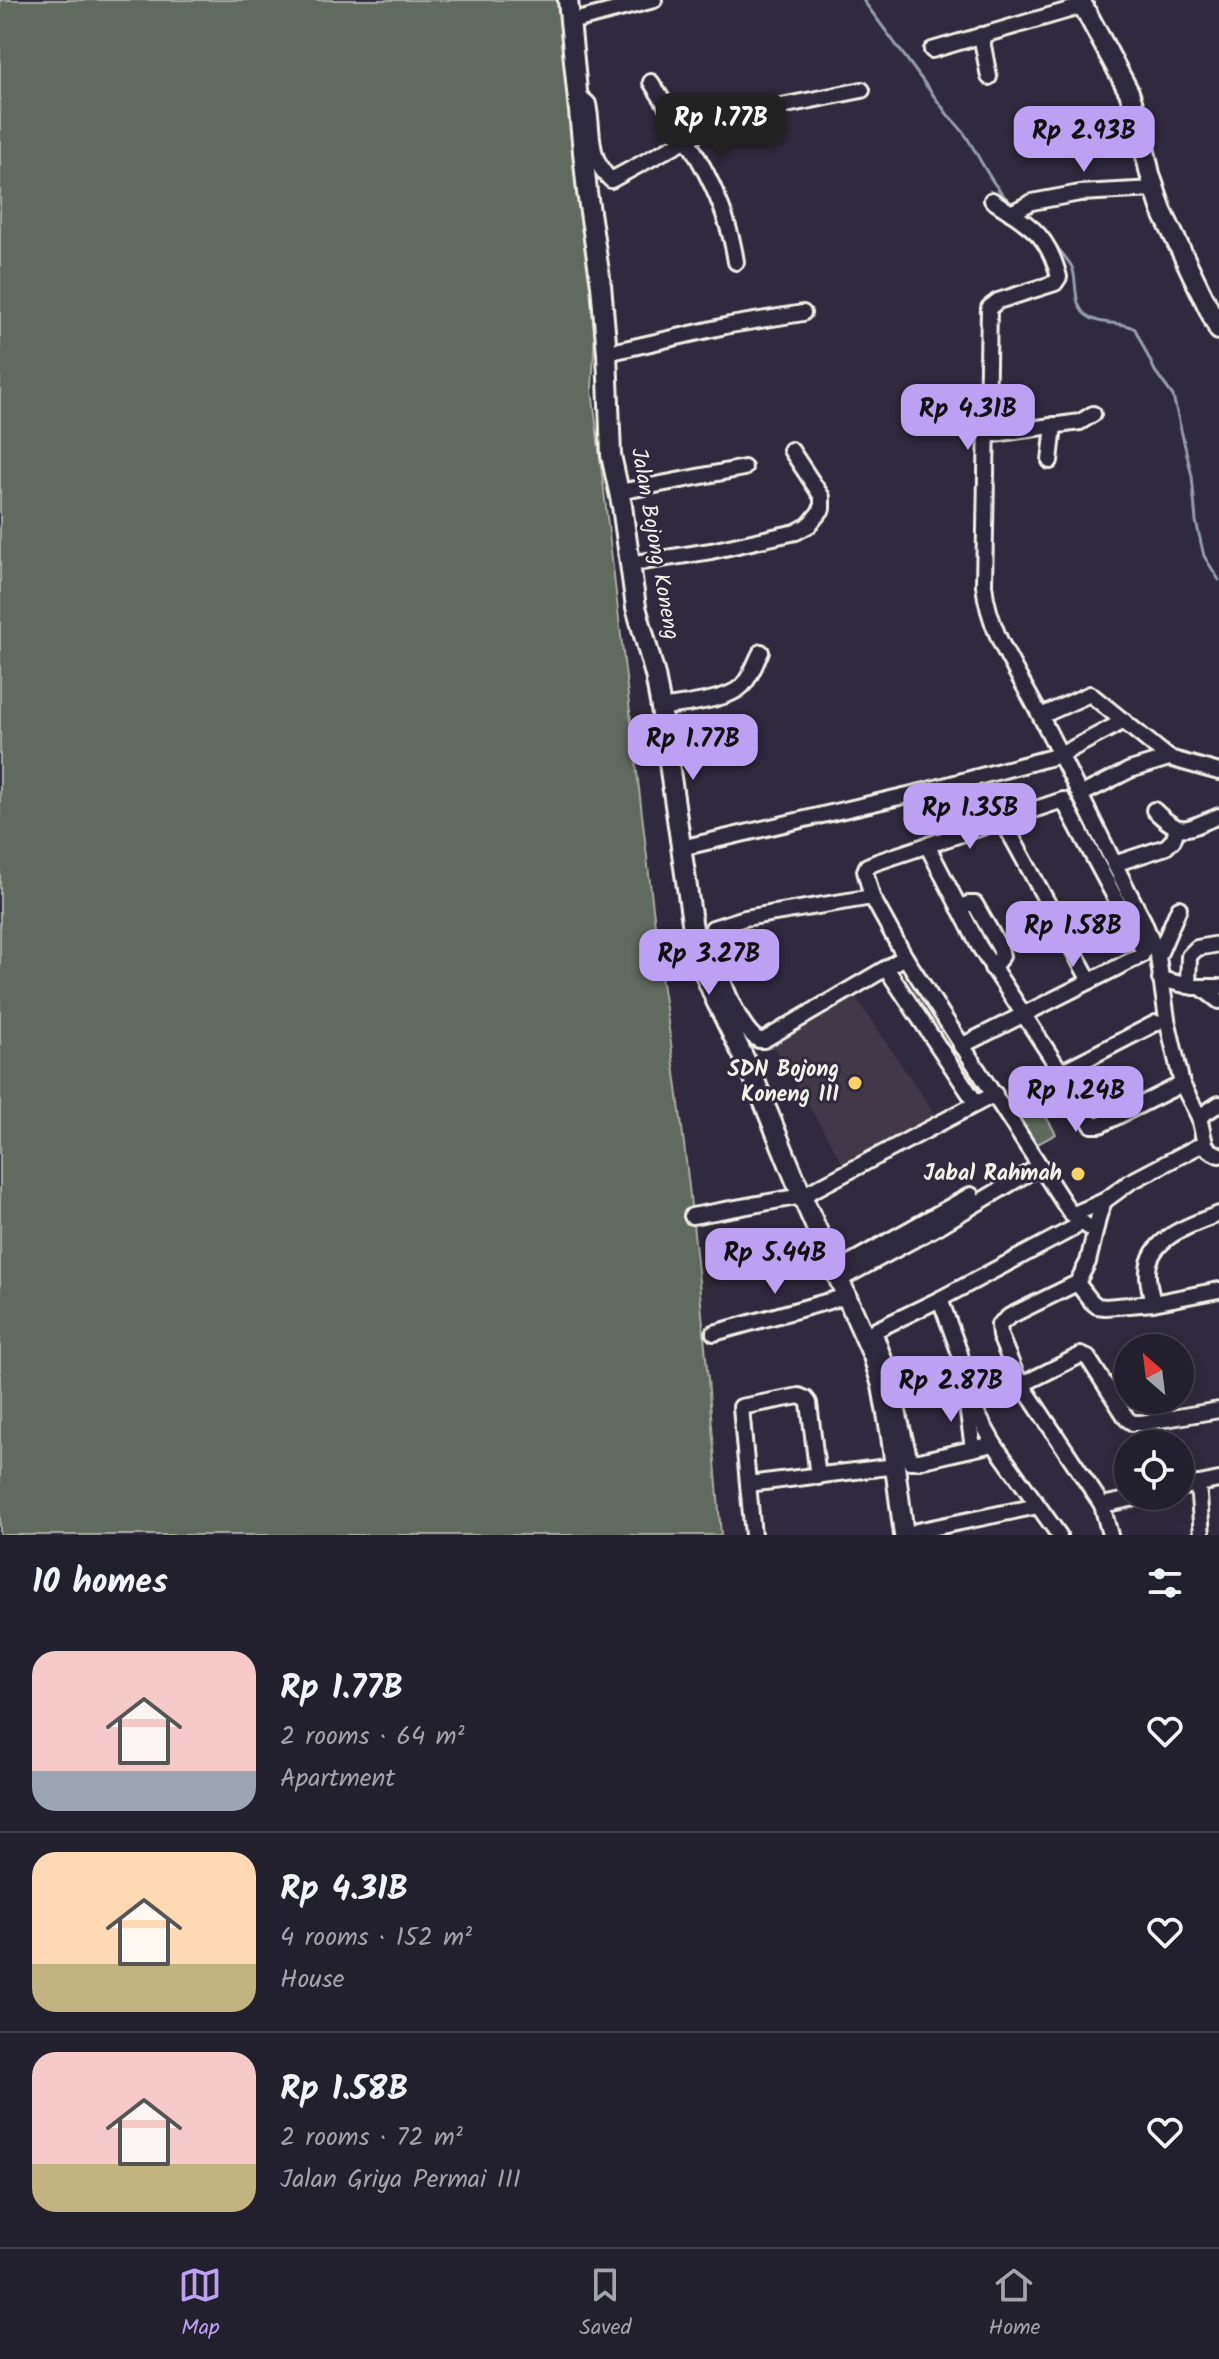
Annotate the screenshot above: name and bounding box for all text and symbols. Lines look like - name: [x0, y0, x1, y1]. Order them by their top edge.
- pin: Rp 1.77B: [638, 93, 804, 161]
- text: Rp 1.77B: [674, 98, 768, 140]
- pin: Rp 2.93B: [1001, 106, 1167, 174]
- text: Rp 2.93B: [1032, 111, 1136, 153]
- pin: Rp 4.31B: [885, 384, 1051, 452]
- text: Rp 4.31B: [919, 389, 1017, 431]
- street label: Jalan Bojong Koneng: [620, 445, 688, 643]
- pin: Rp 1.77B: [610, 714, 776, 782]
- text: Rp 1.77B: [646, 719, 740, 761]
- pin: Rp 1.35B: [887, 783, 1053, 851]
- text: Rp 1.35B: [921, 788, 1019, 830]
- pin: Rp 1.58B: [990, 901, 1156, 969]
- text: Rp 1.58B: [1024, 906, 1122, 948]
- pin: Rp 3.27B: [626, 929, 792, 997]
- text: Rp 3.27B: [657, 934, 761, 976]
- place label: SDN Bojong Koneng III: [728, 1053, 839, 1113]
- pin: Rp 1.24B: [993, 1066, 1159, 1134]
- text: Rp 1.24B: [1026, 1071, 1126, 1113]
- marker: SDN Bojong Koneng III: [846, 1074, 864, 1092]
- place label: Jabal Rahmah: [924, 1157, 1062, 1192]
- marker: Jabal Rahmah: [1069, 1165, 1087, 1183]
- pin: Rp 5.44B: [692, 1228, 858, 1296]
- text: Rp 5.44B: [723, 1233, 827, 1275]
- north arrow: [1114, 1334, 1194, 1414]
- map controls: [1114, 1334, 1194, 1510]
- pin: Rp 2.87B: [868, 1356, 1034, 1424]
- text: Rp 2.87B: [899, 1361, 1003, 1403]
- button: locate: [1114, 1430, 1194, 1510]
- text: 10 homes: [32, 1556, 168, 1610]
- icon: filters: [1143, 1561, 1187, 1605]
- text: Rp 1.77B: [280, 1662, 403, 1716]
- icon: home: [96, 1683, 192, 1779]
- icon: heart: [1143, 1709, 1187, 1753]
- text: 2 rooms · 64 m²: [280, 1716, 464, 1758]
- text: Apartment: [280, 1758, 395, 1800]
- text: Rp 4.31B: [280, 1863, 409, 1917]
- icon: home: [96, 1884, 192, 1980]
- icon: heart: [1143, 1910, 1187, 1954]
- text: 4 rooms · 152 m²: [280, 1917, 472, 1959]
- text: House: [280, 1959, 344, 2001]
- text: Rp 1.58B: [280, 2063, 409, 2117]
- icon: home: [96, 2084, 192, 2180]
- icon: heart: [1143, 2110, 1187, 2154]
- text: 2 rooms · 72 m²: [280, 2117, 463, 2159]
- text: Jalan Griya Permai III: [280, 2159, 521, 2201]
- tab: Map: [178, 2263, 222, 2346]
- tab: Saved: [579, 2263, 632, 2346]
- tab: Home: [988, 2263, 1041, 2346]

